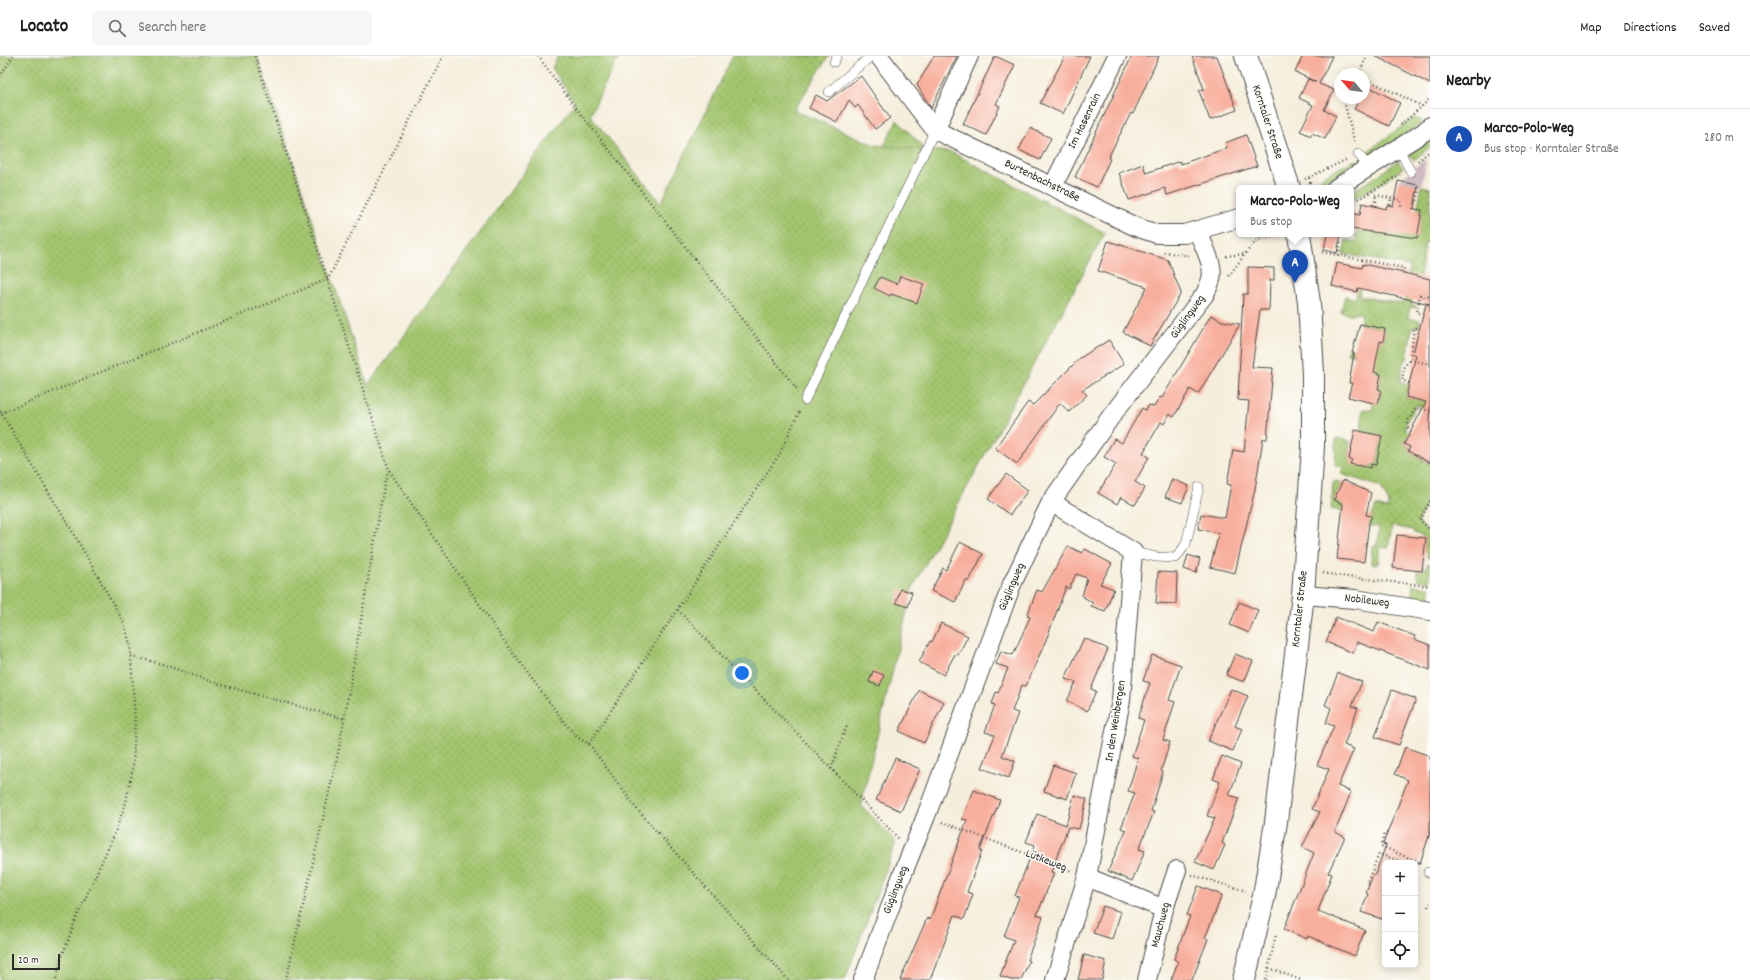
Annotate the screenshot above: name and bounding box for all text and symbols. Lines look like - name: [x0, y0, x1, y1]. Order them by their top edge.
- search box: [92, 10, 372, 46]
- text: Locato: [20, 14, 68, 41]
- icon: search: [106, 17, 128, 39]
- text: Search here: [138, 17, 206, 39]
- text: Map: [1580, 18, 1602, 38]
- text: Directions: [1624, 18, 1677, 38]
- text: Saved: [1699, 18, 1730, 38]
- north arrow: [1334, 68, 1370, 104]
- text: Nearby: [1446, 70, 1490, 94]
- street label: Korntaler Straße: [1247, 83, 1287, 161]
- street label: Im Hasenrain: [1064, 90, 1106, 152]
- text: Marco-Polo-Weg: [1484, 118, 1574, 140]
- text: A: [1455, 129, 1463, 148]
- text: 280 m: [1704, 129, 1734, 148]
- text: Bus stop · Korntaler Straße: [1484, 140, 1619, 159]
- street label: Burtenbachstraße: [1001, 155, 1083, 207]
- popup: [1236, 185, 1354, 237]
- text: Marco-Polo-Weg: [1250, 191, 1340, 213]
- text: Bus stop: [1250, 213, 1292, 232]
- pin: A: [1282, 250, 1308, 283]
- street label: Güglingweg: [1166, 292, 1210, 342]
- street label: Güglingweg: [994, 560, 1030, 614]
- street label: Korntaler Straße: [1288, 570, 1312, 648]
- street label: Nobileweg: [1344, 590, 1390, 612]
- your location: [732, 663, 752, 683]
- street label: In den Weinbergen: [1101, 679, 1131, 763]
- street label: Lütkeweg: [1023, 845, 1069, 877]
- map controls: [1382, 860, 1418, 968]
- button: +: [1382, 860, 1418, 896]
- street label: Güglingweg: [879, 863, 913, 917]
- button: −: [1382, 896, 1418, 932]
- street label: Mauchweg: [1147, 900, 1175, 950]
- button: locate: [1382, 932, 1418, 968]
- scale bar: [12, 952, 60, 971]
- text: 20 m: [18, 953, 39, 969]

